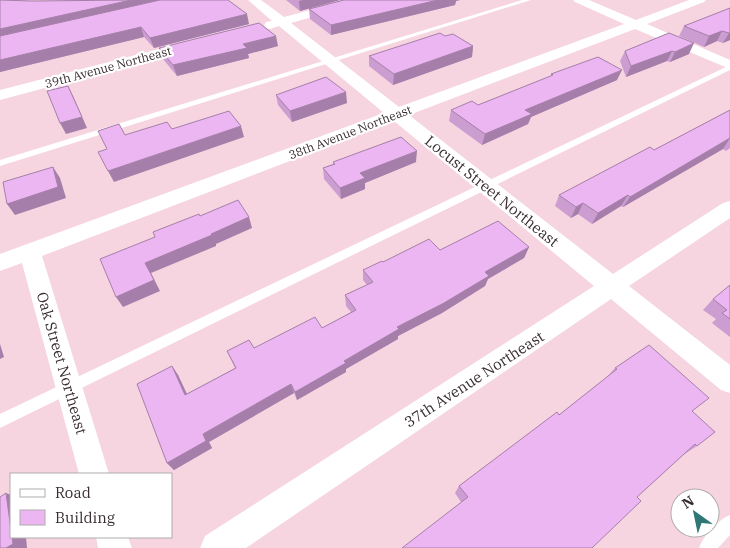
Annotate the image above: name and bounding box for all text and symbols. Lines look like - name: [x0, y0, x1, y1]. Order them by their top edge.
- street label: 39th Avenue Northeast: [43, 43, 173, 91]
- street label: 38th Avenue Northeast: [287, 102, 413, 162]
- street label: Locust Street Northeast: [421, 131, 563, 251]
- street label: Oak Street Northeast: [33, 290, 91, 436]
- street label: 37th Avenue Northeast: [401, 327, 547, 431]
- legend: [10, 473, 172, 538]
- text: Road: [55, 483, 91, 502]
- north arrow: [670, 488, 720, 538]
- text: N: [678, 492, 697, 513]
- text: Building: [55, 508, 115, 527]

